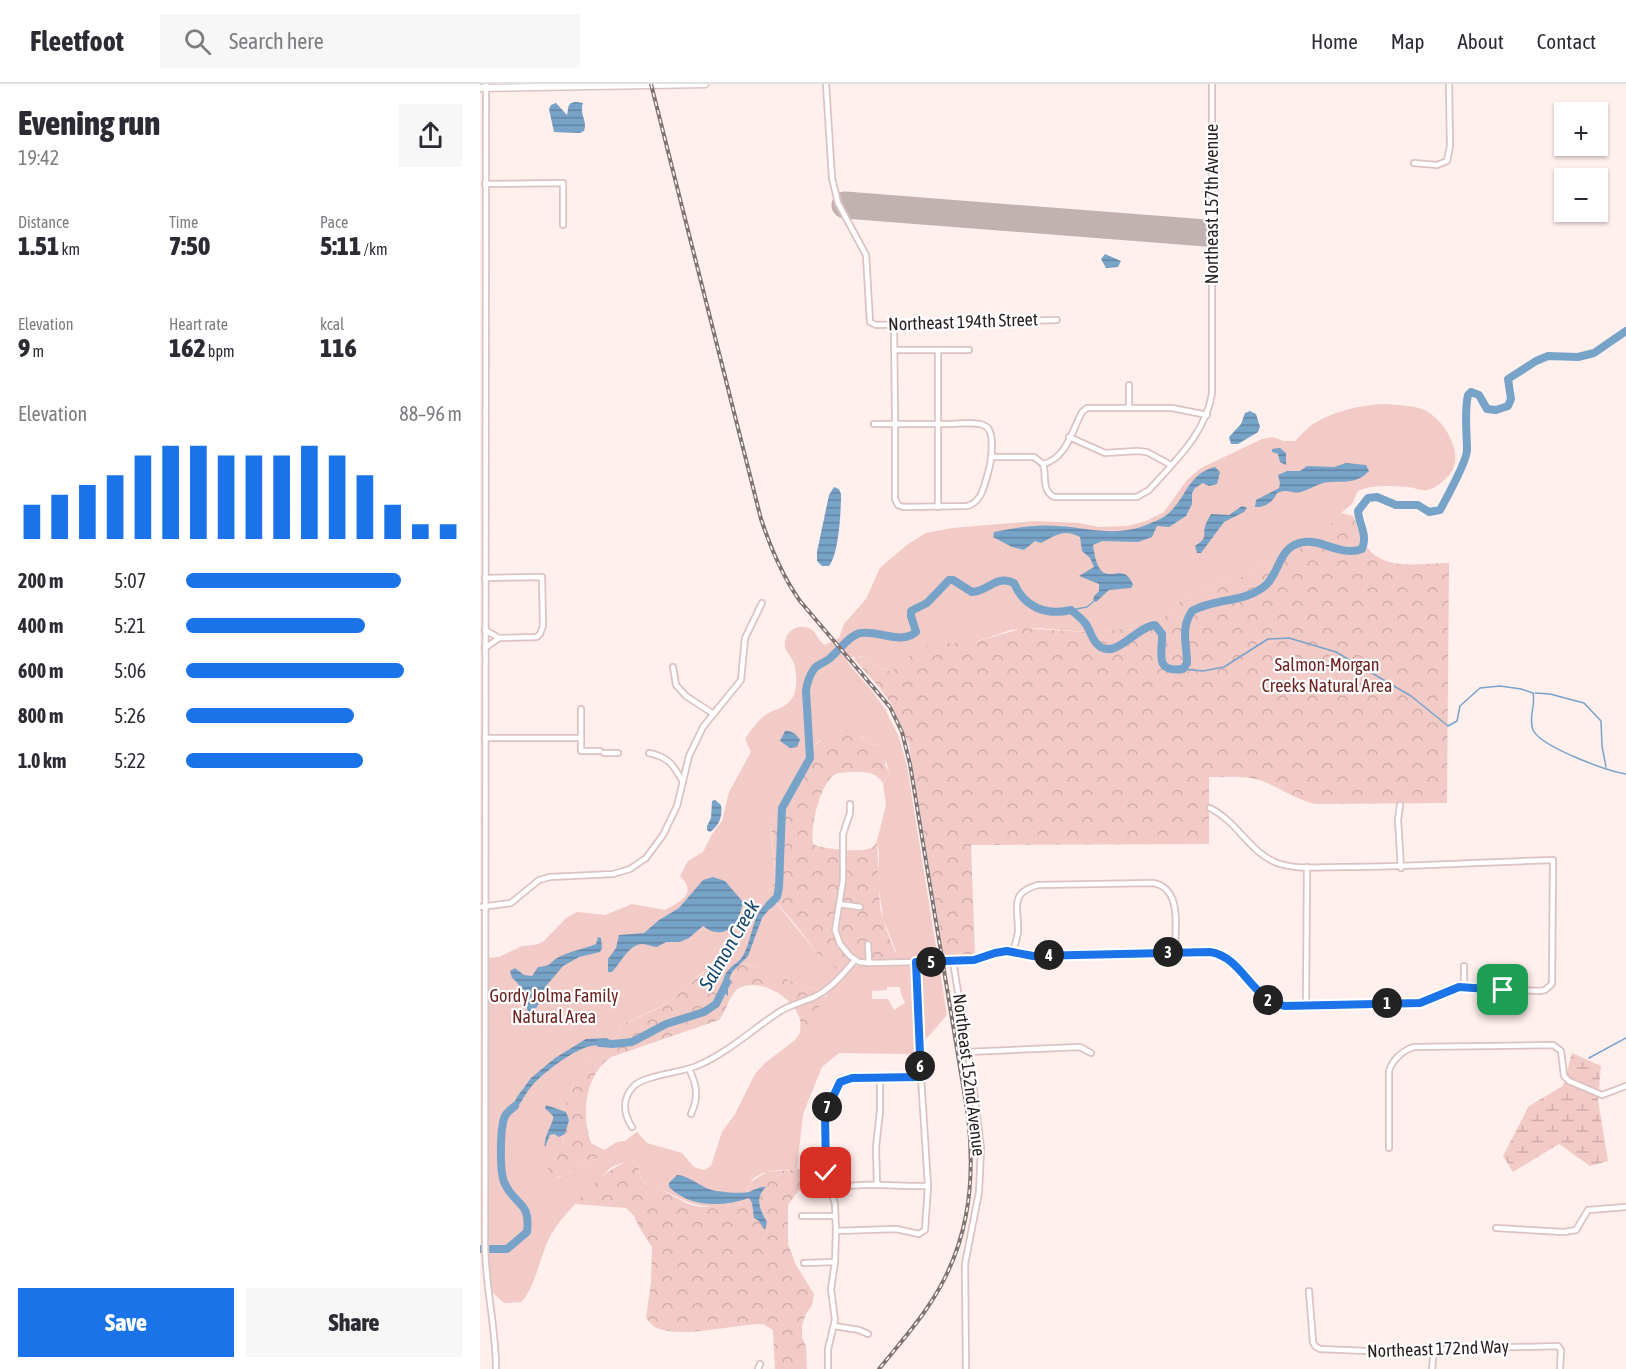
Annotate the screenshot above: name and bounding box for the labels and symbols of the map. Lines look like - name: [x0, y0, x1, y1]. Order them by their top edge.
- street label: Northeast 157th Avenue: [1201, 124, 1222, 284]
- street label: Northeast 194th Street: [888, 308, 1038, 335]
- park label: Salmon-Morgan Creeks Natural Area: [1262, 654, 1392, 696]
- water label: Salmon Creek: [693, 895, 764, 995]
- pin: 3: [1153, 937, 1183, 967]
- pin: 4: [1034, 940, 1064, 970]
- pin: 5: [916, 947, 946, 977]
- pin: [1477, 964, 1528, 1015]
- park label: Gordy Jolma Family Natural Area: [490, 985, 618, 1027]
- pin: 2: [1253, 985, 1283, 1015]
- pin: 1: [1372, 988, 1402, 1018]
- street label: Northeast 152nd Avenue: [949, 992, 990, 1157]
- pin: 6: [905, 1051, 935, 1081]
- pin: 7: [812, 1092, 842, 1122]
- pin: [800, 1147, 851, 1198]
- street label: Northeast 172nd Way: [1367, 1336, 1509, 1361]

